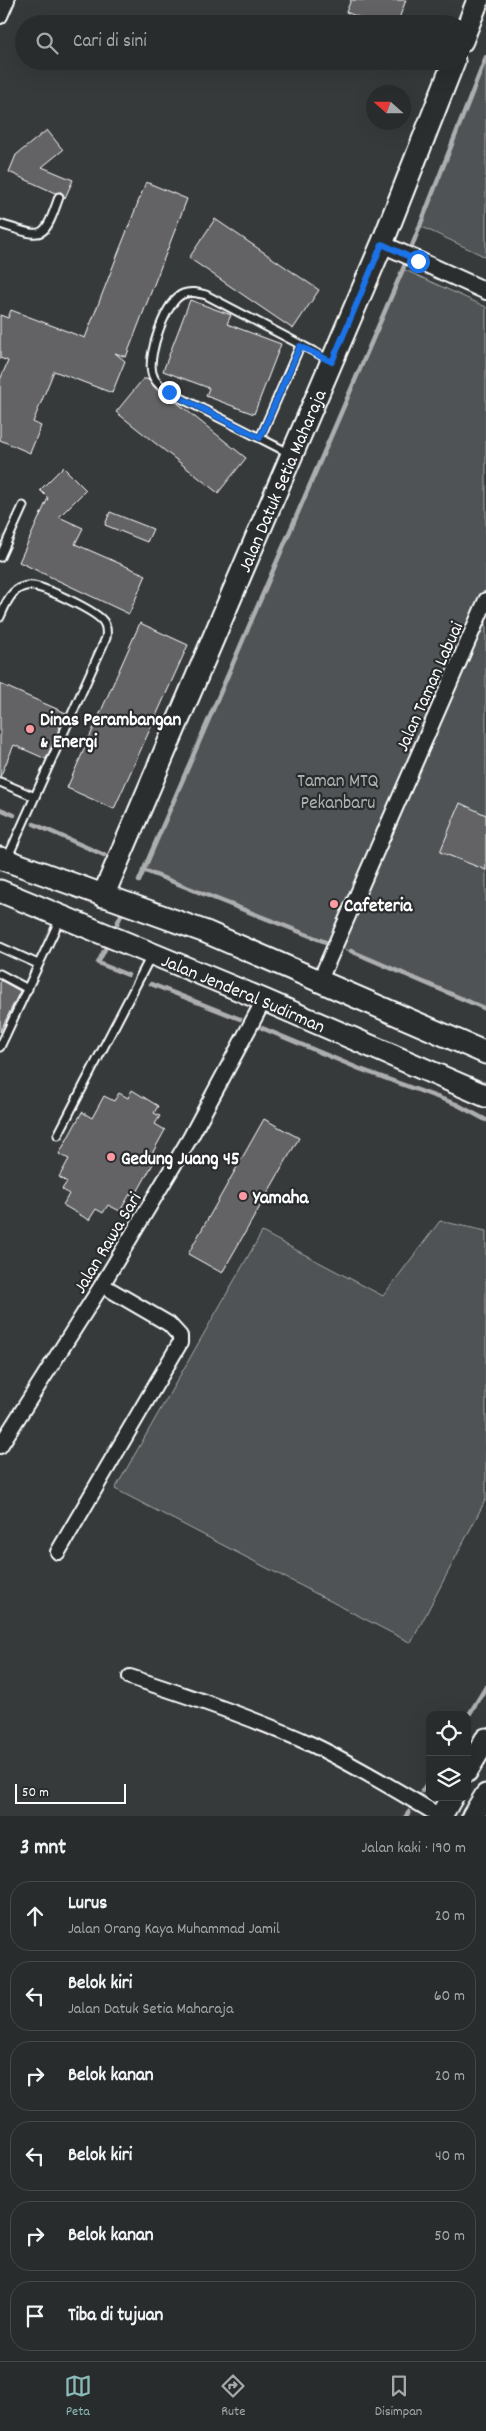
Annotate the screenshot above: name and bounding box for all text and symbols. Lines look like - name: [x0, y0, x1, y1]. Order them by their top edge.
- search box: [15, 15, 471, 70]
- icon: search: [33, 29, 61, 57]
- text: Cari di sini: [73, 29, 147, 56]
- north arrow: [366, 85, 411, 130]
- route start: [407, 250, 430, 273]
- route end: [158, 381, 181, 404]
- street label: Jalan Datuk Setia Maharaja: [233, 385, 336, 578]
- street label: Jalan Taman Labuai: [390, 618, 472, 757]
- place label: Dinas Perambangan & Energi: [40, 708, 181, 757]
- marker: Dinas Perambangan & Energi: [24, 723, 36, 735]
- park label: Taman MTQ Pekanbaru: [297, 769, 379, 818]
- place label: Cafeteria: [344, 894, 413, 921]
- marker: Cafeteria: [328, 898, 340, 910]
- street label: Jalan Jenderal Sudirman: [156, 949, 329, 1042]
- place label: Gedung Juang 45: [121, 1147, 240, 1174]
- marker: Gedung Juang 45: [105, 1151, 117, 1163]
- place label: Yamaha: [252, 1186, 310, 1213]
- street label: Jalan Rawa Sari: [68, 1188, 150, 1300]
- marker: Yamaha: [237, 1190, 249, 1202]
- map controls: [426, 1711, 471, 1801]
- button: locate: [426, 1711, 471, 1756]
- button: layers: [426, 1756, 471, 1801]
- scale bar: [15, 1781, 126, 1804]
- text: 50 m: [22, 1783, 49, 1803]
- text: 3 mnt: [20, 1834, 66, 1864]
- text: Jalan kaki · 190 m: [362, 1837, 466, 1860]
- text: Lurus: [68, 1891, 107, 1918]
- icon: ahead: [21, 1902, 49, 1930]
- text: 20 m: [435, 1905, 465, 1928]
- text: Jalan Orang Kaya Muhammad Jamil: [68, 1918, 280, 1941]
- text: Belok kiri: [68, 1971, 132, 1998]
- icon: left: [21, 1982, 49, 2010]
- text: 60 m: [434, 1985, 465, 2008]
- text: Jalan Datuk Setia Maharaja: [68, 1998, 233, 2021]
- icon: right: [21, 2062, 49, 2090]
- text: Belok kanan: [68, 2063, 154, 2090]
- text: 20 m: [435, 2065, 465, 2088]
- icon: left: [21, 2142, 49, 2170]
- text: Belok kiri: [68, 2143, 132, 2170]
- text: 40 m: [435, 2145, 465, 2168]
- icon: right: [21, 2222, 49, 2250]
- text: Belok kanan: [68, 2223, 154, 2250]
- text: 50 m: [434, 2225, 465, 2248]
- icon: arrive: [21, 2302, 49, 2330]
- text: Tiba di tujuan: [68, 2303, 163, 2330]
- tab: Peta: [64, 2372, 92, 2422]
- tab: Rute: [219, 2372, 247, 2422]
- tab: Disimpan: [375, 2372, 422, 2422]

